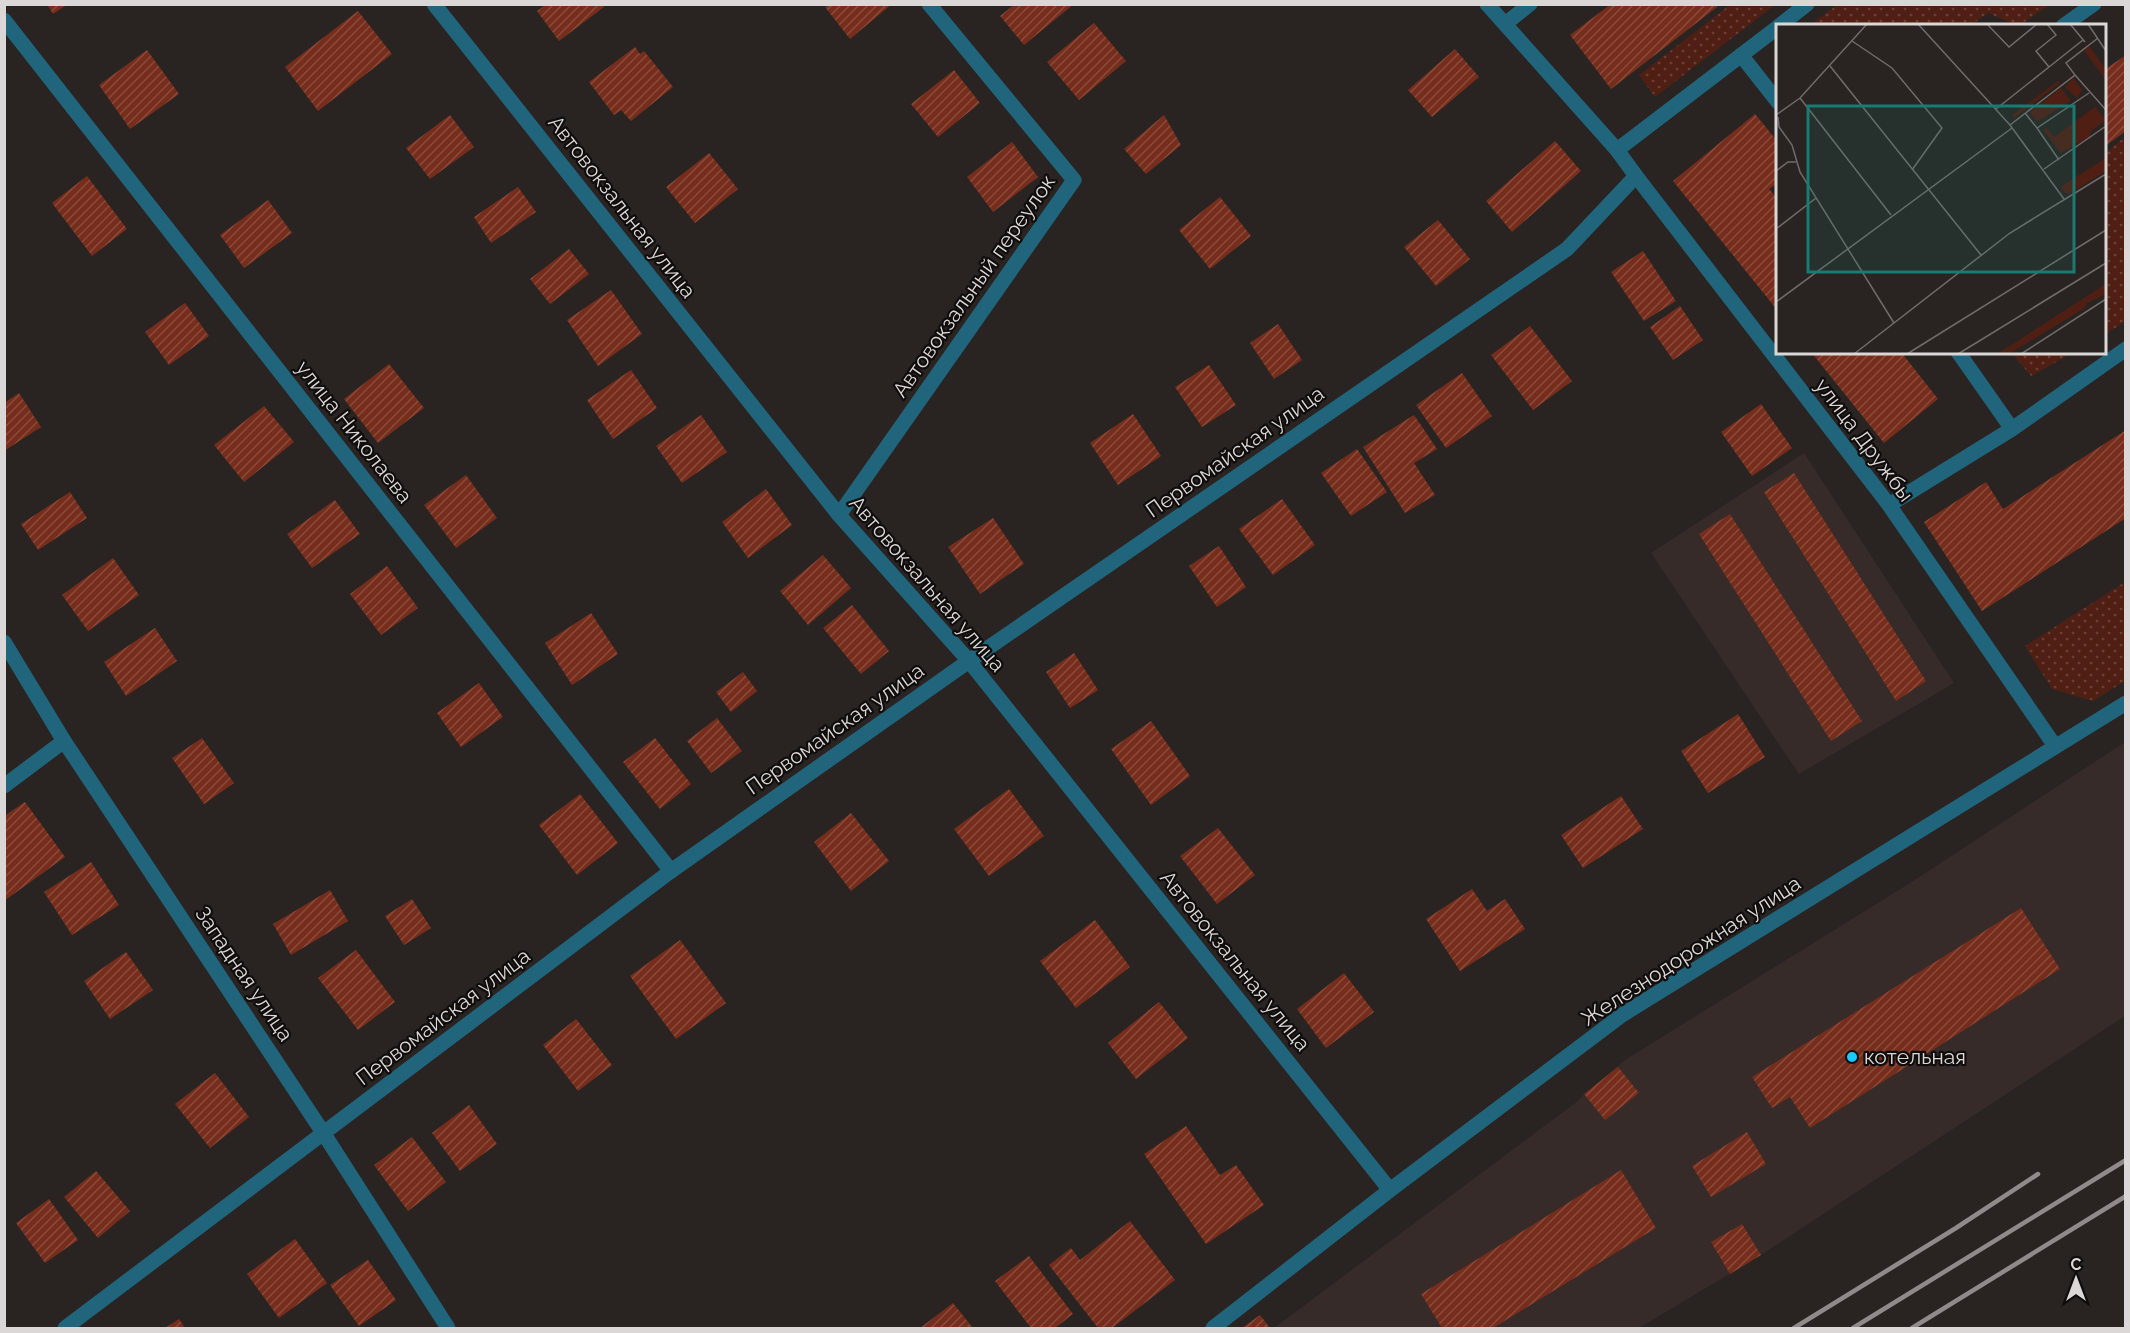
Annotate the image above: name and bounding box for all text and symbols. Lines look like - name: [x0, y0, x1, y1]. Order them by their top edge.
- inset map: [1776, 24, 2106, 354]
- street label: Автовокзальная улица: [543, 110, 701, 303]
- street label: Автовокзальный переулок: [887, 169, 1060, 402]
- street label: улица Николаева: [291, 355, 418, 508]
- street label: улица Дружбы: [1810, 373, 1919, 506]
- street label: Первомайская улица: [1141, 381, 1329, 523]
- street label: Автовокзальная улица: [844, 491, 1010, 677]
- street label: Первомайская улица: [741, 658, 929, 800]
- street label: Автовокзальная улица: [1155, 866, 1316, 1056]
- street label: Железнодорожная улица: [1576, 870, 1805, 1031]
- street label: Западная улица: [190, 902, 299, 1046]
- street label: Первомайская улица: [351, 943, 535, 1090]
- place label: котельная: [1864, 1044, 1966, 1069]
- marker: котельная: [1845, 1050, 1859, 1064]
- north arrow: [2046, 1249, 2106, 1309]
- text: С: [2071, 1255, 2082, 1274]

